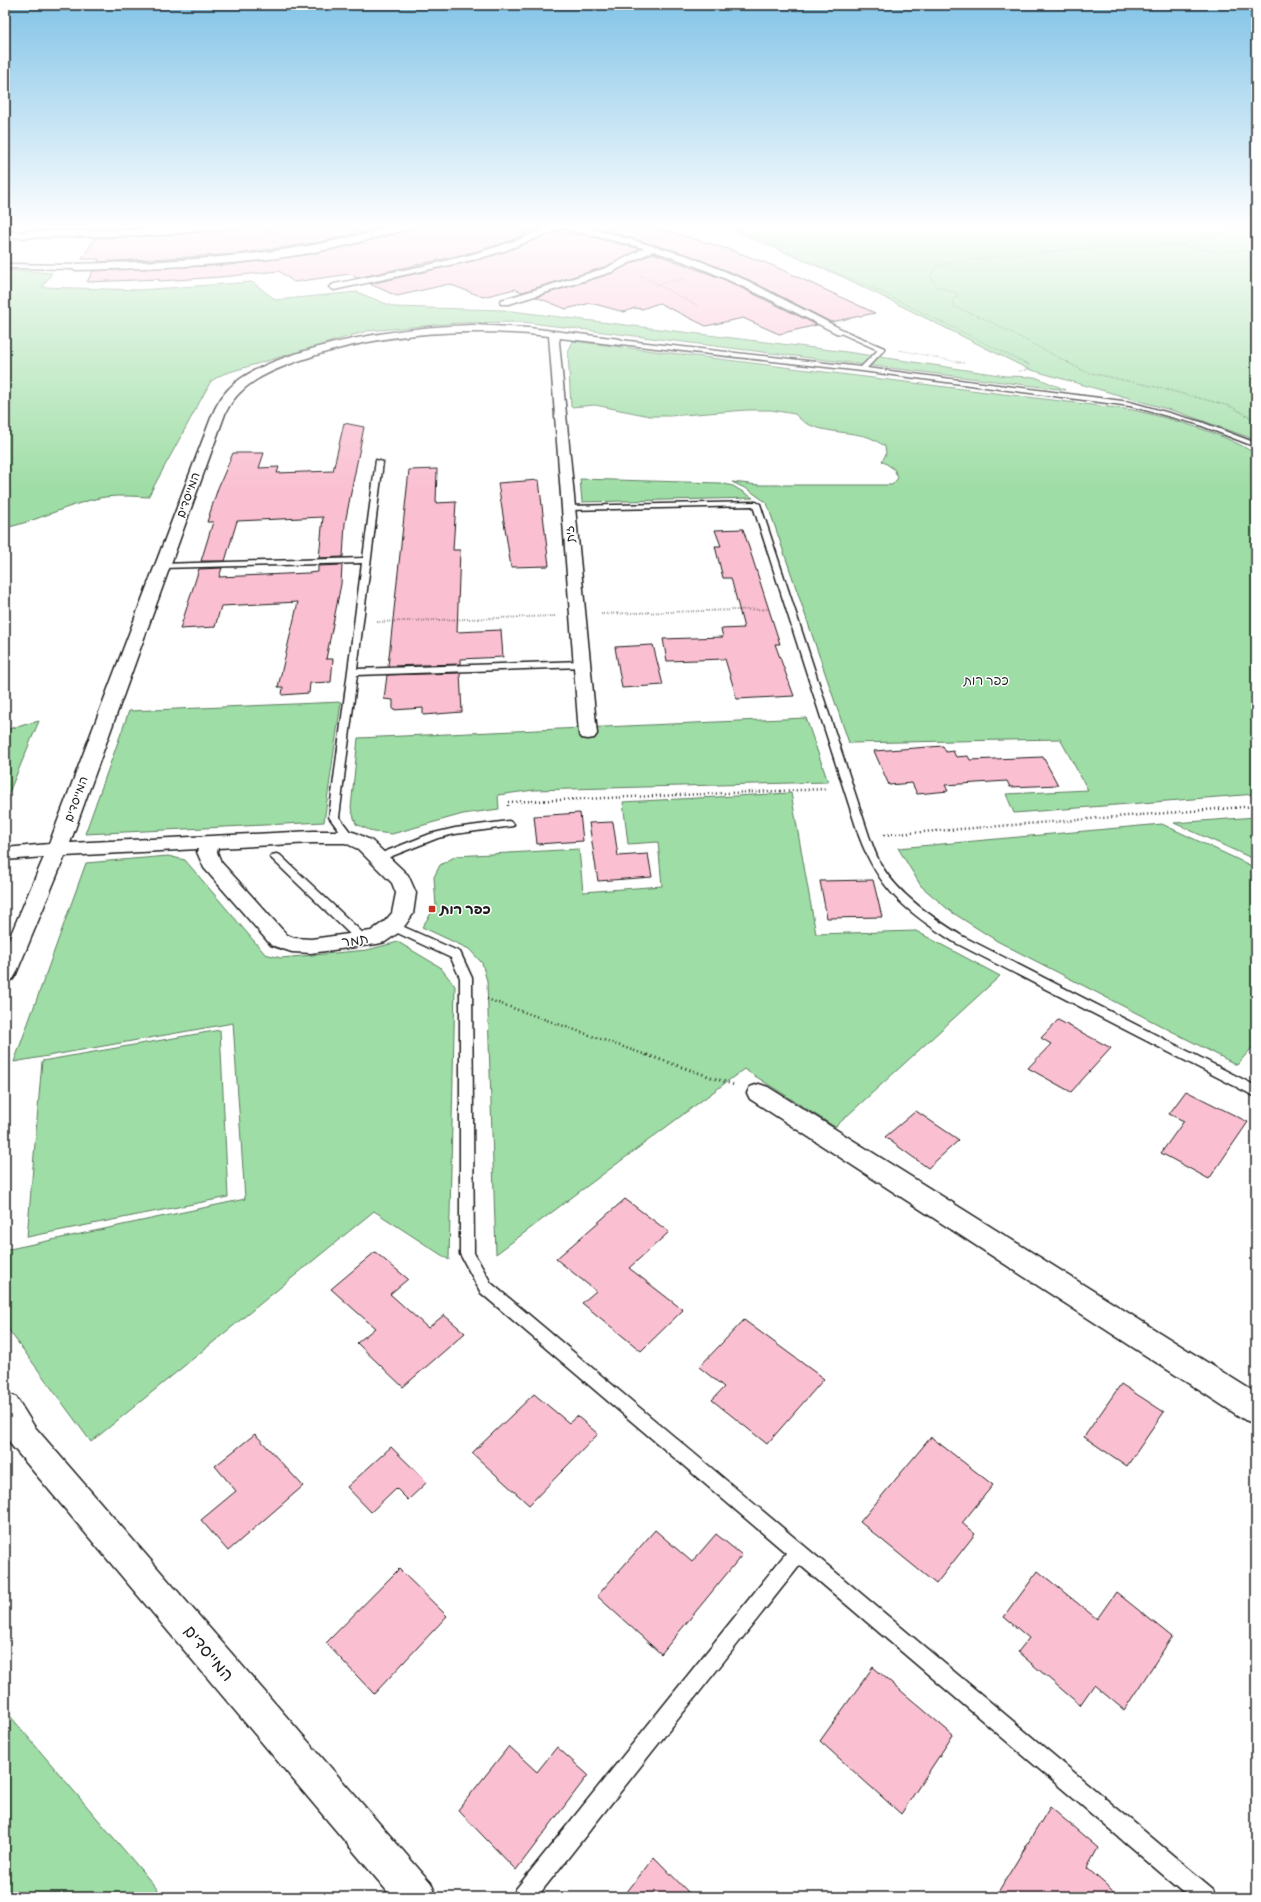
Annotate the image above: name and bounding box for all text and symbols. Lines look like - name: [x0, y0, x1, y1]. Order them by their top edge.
- street label: המייסדים: [173, 470, 204, 520]
- street label: זית: [562, 525, 579, 544]
- district label: כפר רות: [962, 673, 1009, 689]
- street label: המייסדים: [61, 774, 92, 824]
- place label: כפר רות: [438, 901, 491, 918]
- marker: כפר רות: [427, 904, 437, 914]
- street label: תמר: [340, 930, 370, 951]
- street label: המייסדים: [179, 1621, 238, 1686]

